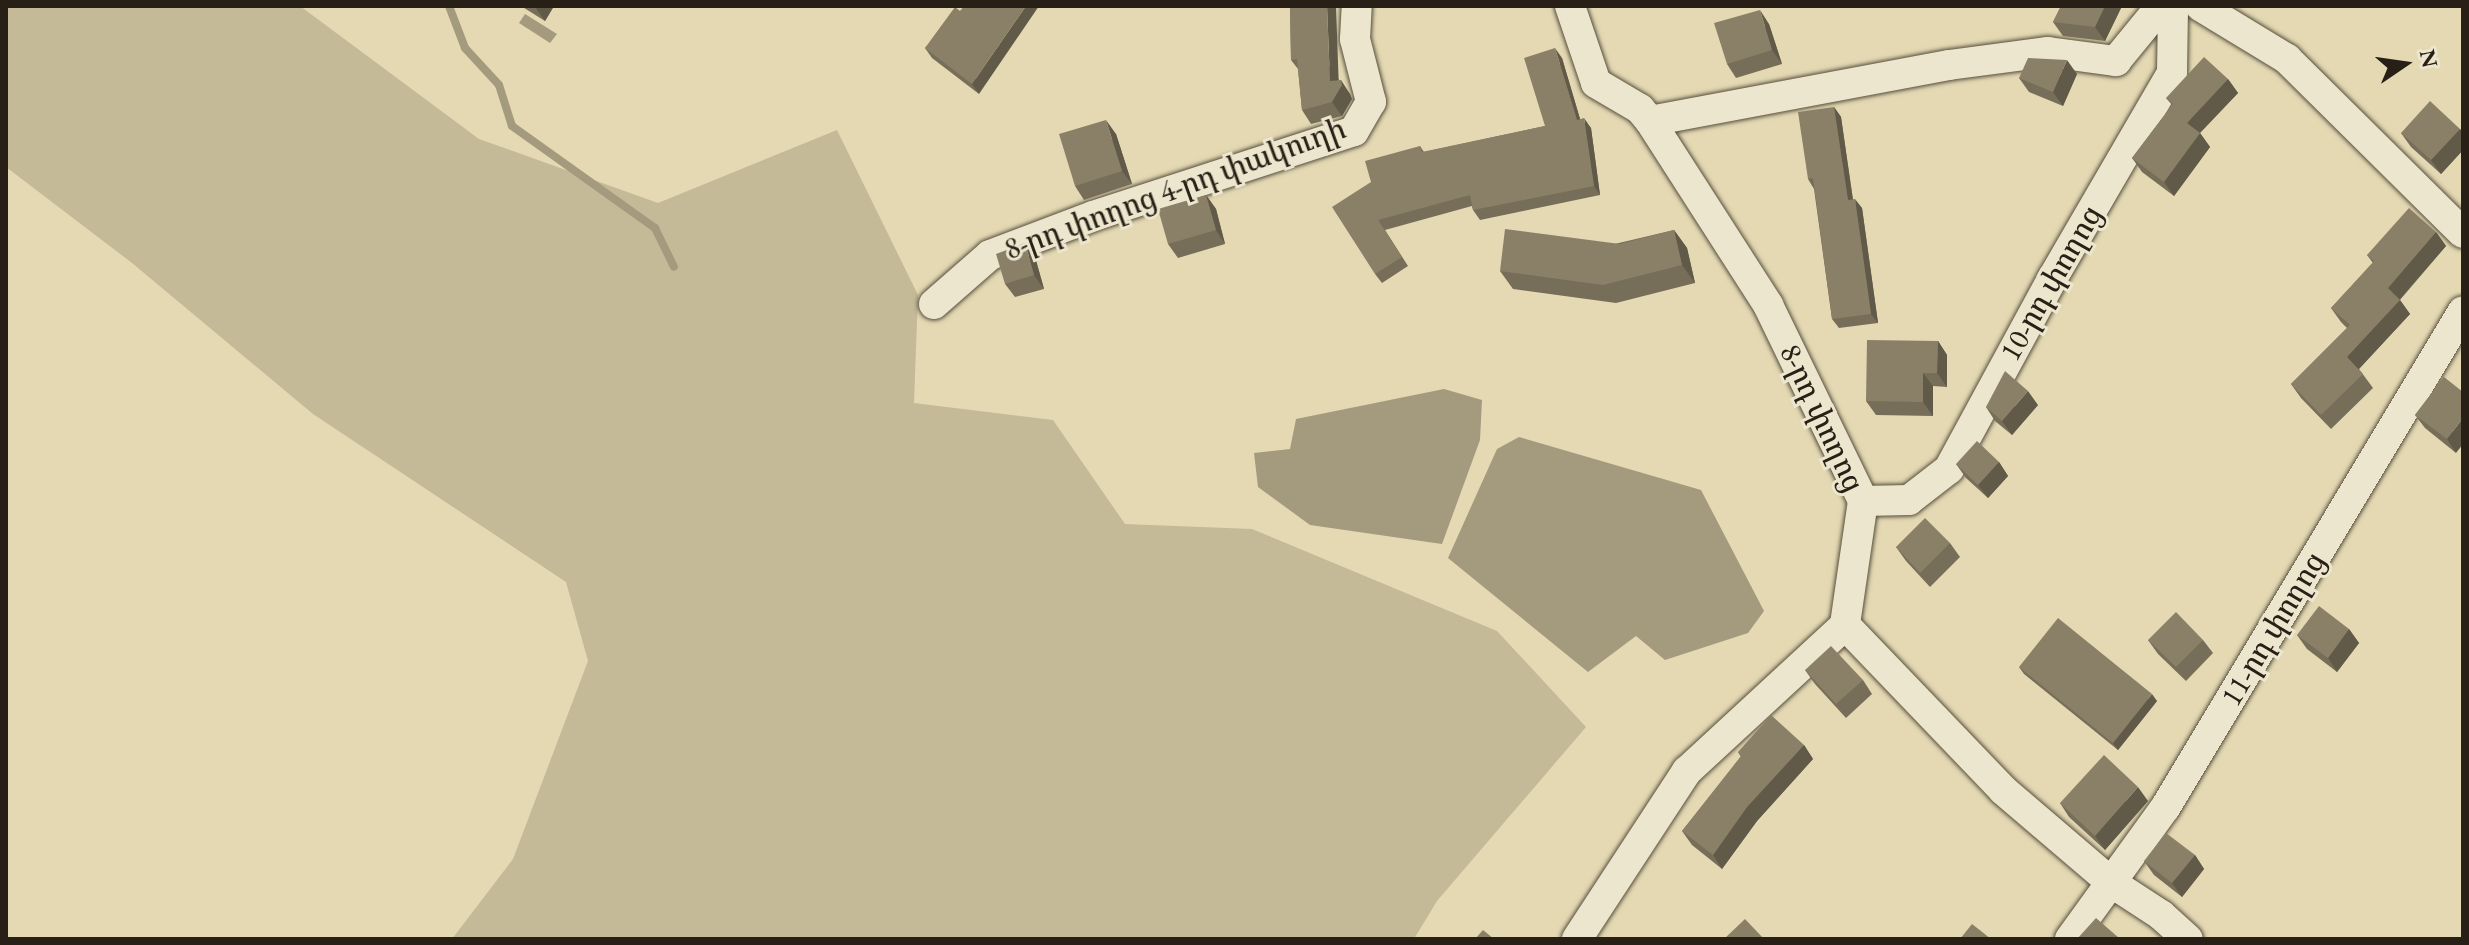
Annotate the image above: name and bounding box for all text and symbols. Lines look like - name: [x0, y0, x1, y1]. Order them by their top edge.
- north arrow: [2365, 24, 2445, 104]
- text: N: [2413, 47, 2445, 70]
- street label: 8-րդ փողոց 4-րդ փակուղի: [1000, 110, 1350, 268]
- street label: 10-րդ փողոց: [1992, 199, 2110, 367]
- street label: 8-րդ փողոց: [1772, 338, 1872, 498]
- street label: 11-րդ փողոց: [2213, 545, 2333, 713]

